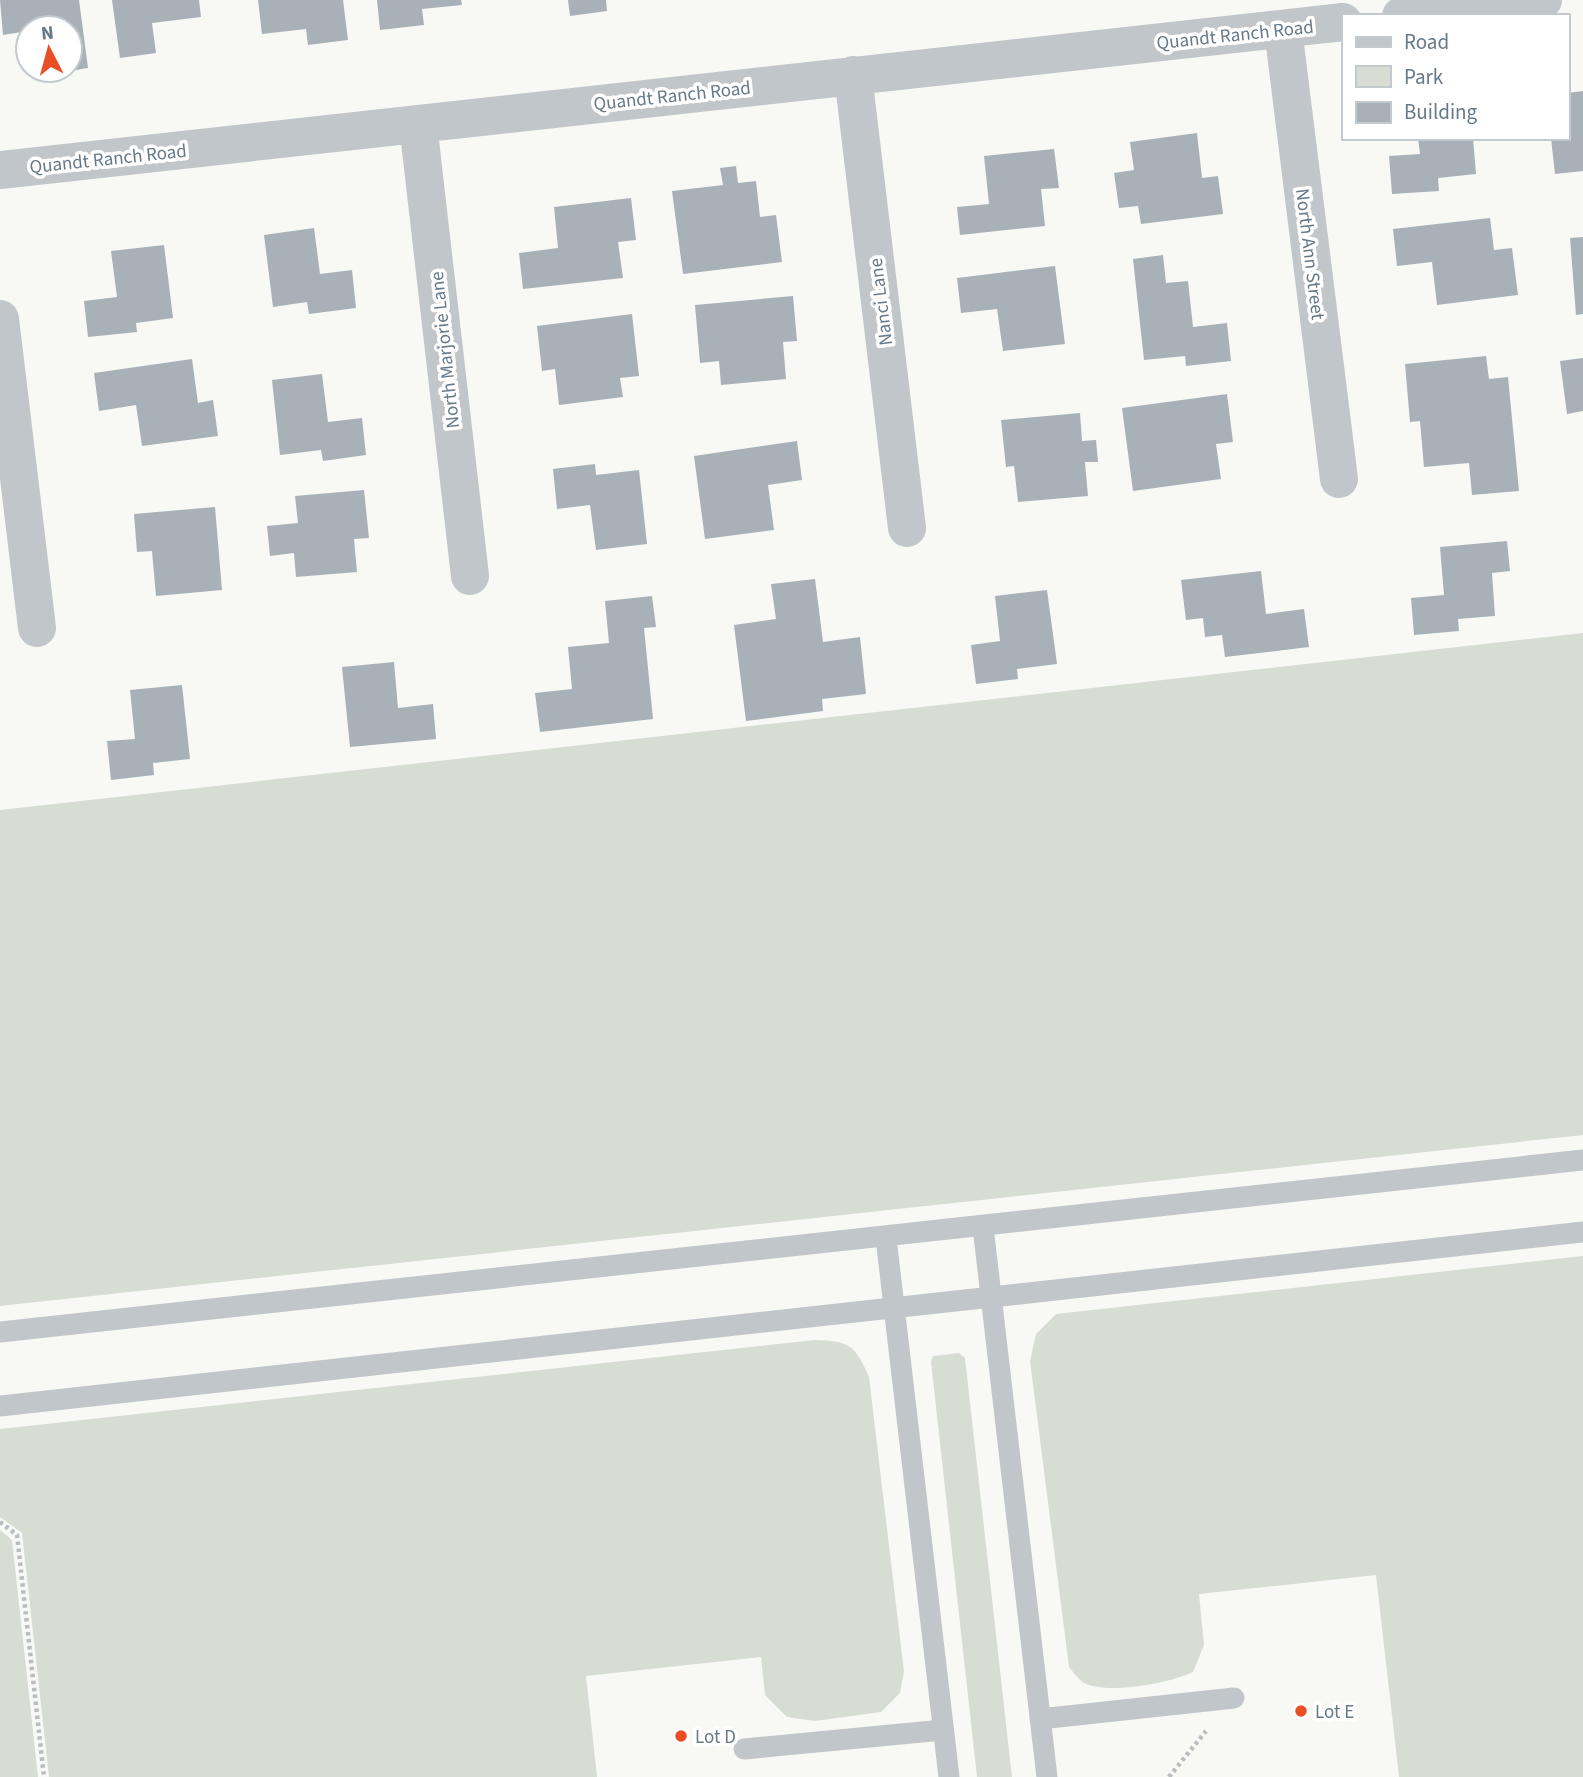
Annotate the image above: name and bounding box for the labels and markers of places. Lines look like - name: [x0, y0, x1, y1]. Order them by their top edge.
- place label: Lot E: [1315, 1699, 1354, 1726]
- marker: Lot E: [1293, 1703, 1309, 1719]
- place label: Lot D: [695, 1724, 736, 1751]
- marker: Lot D: [673, 1728, 689, 1744]

